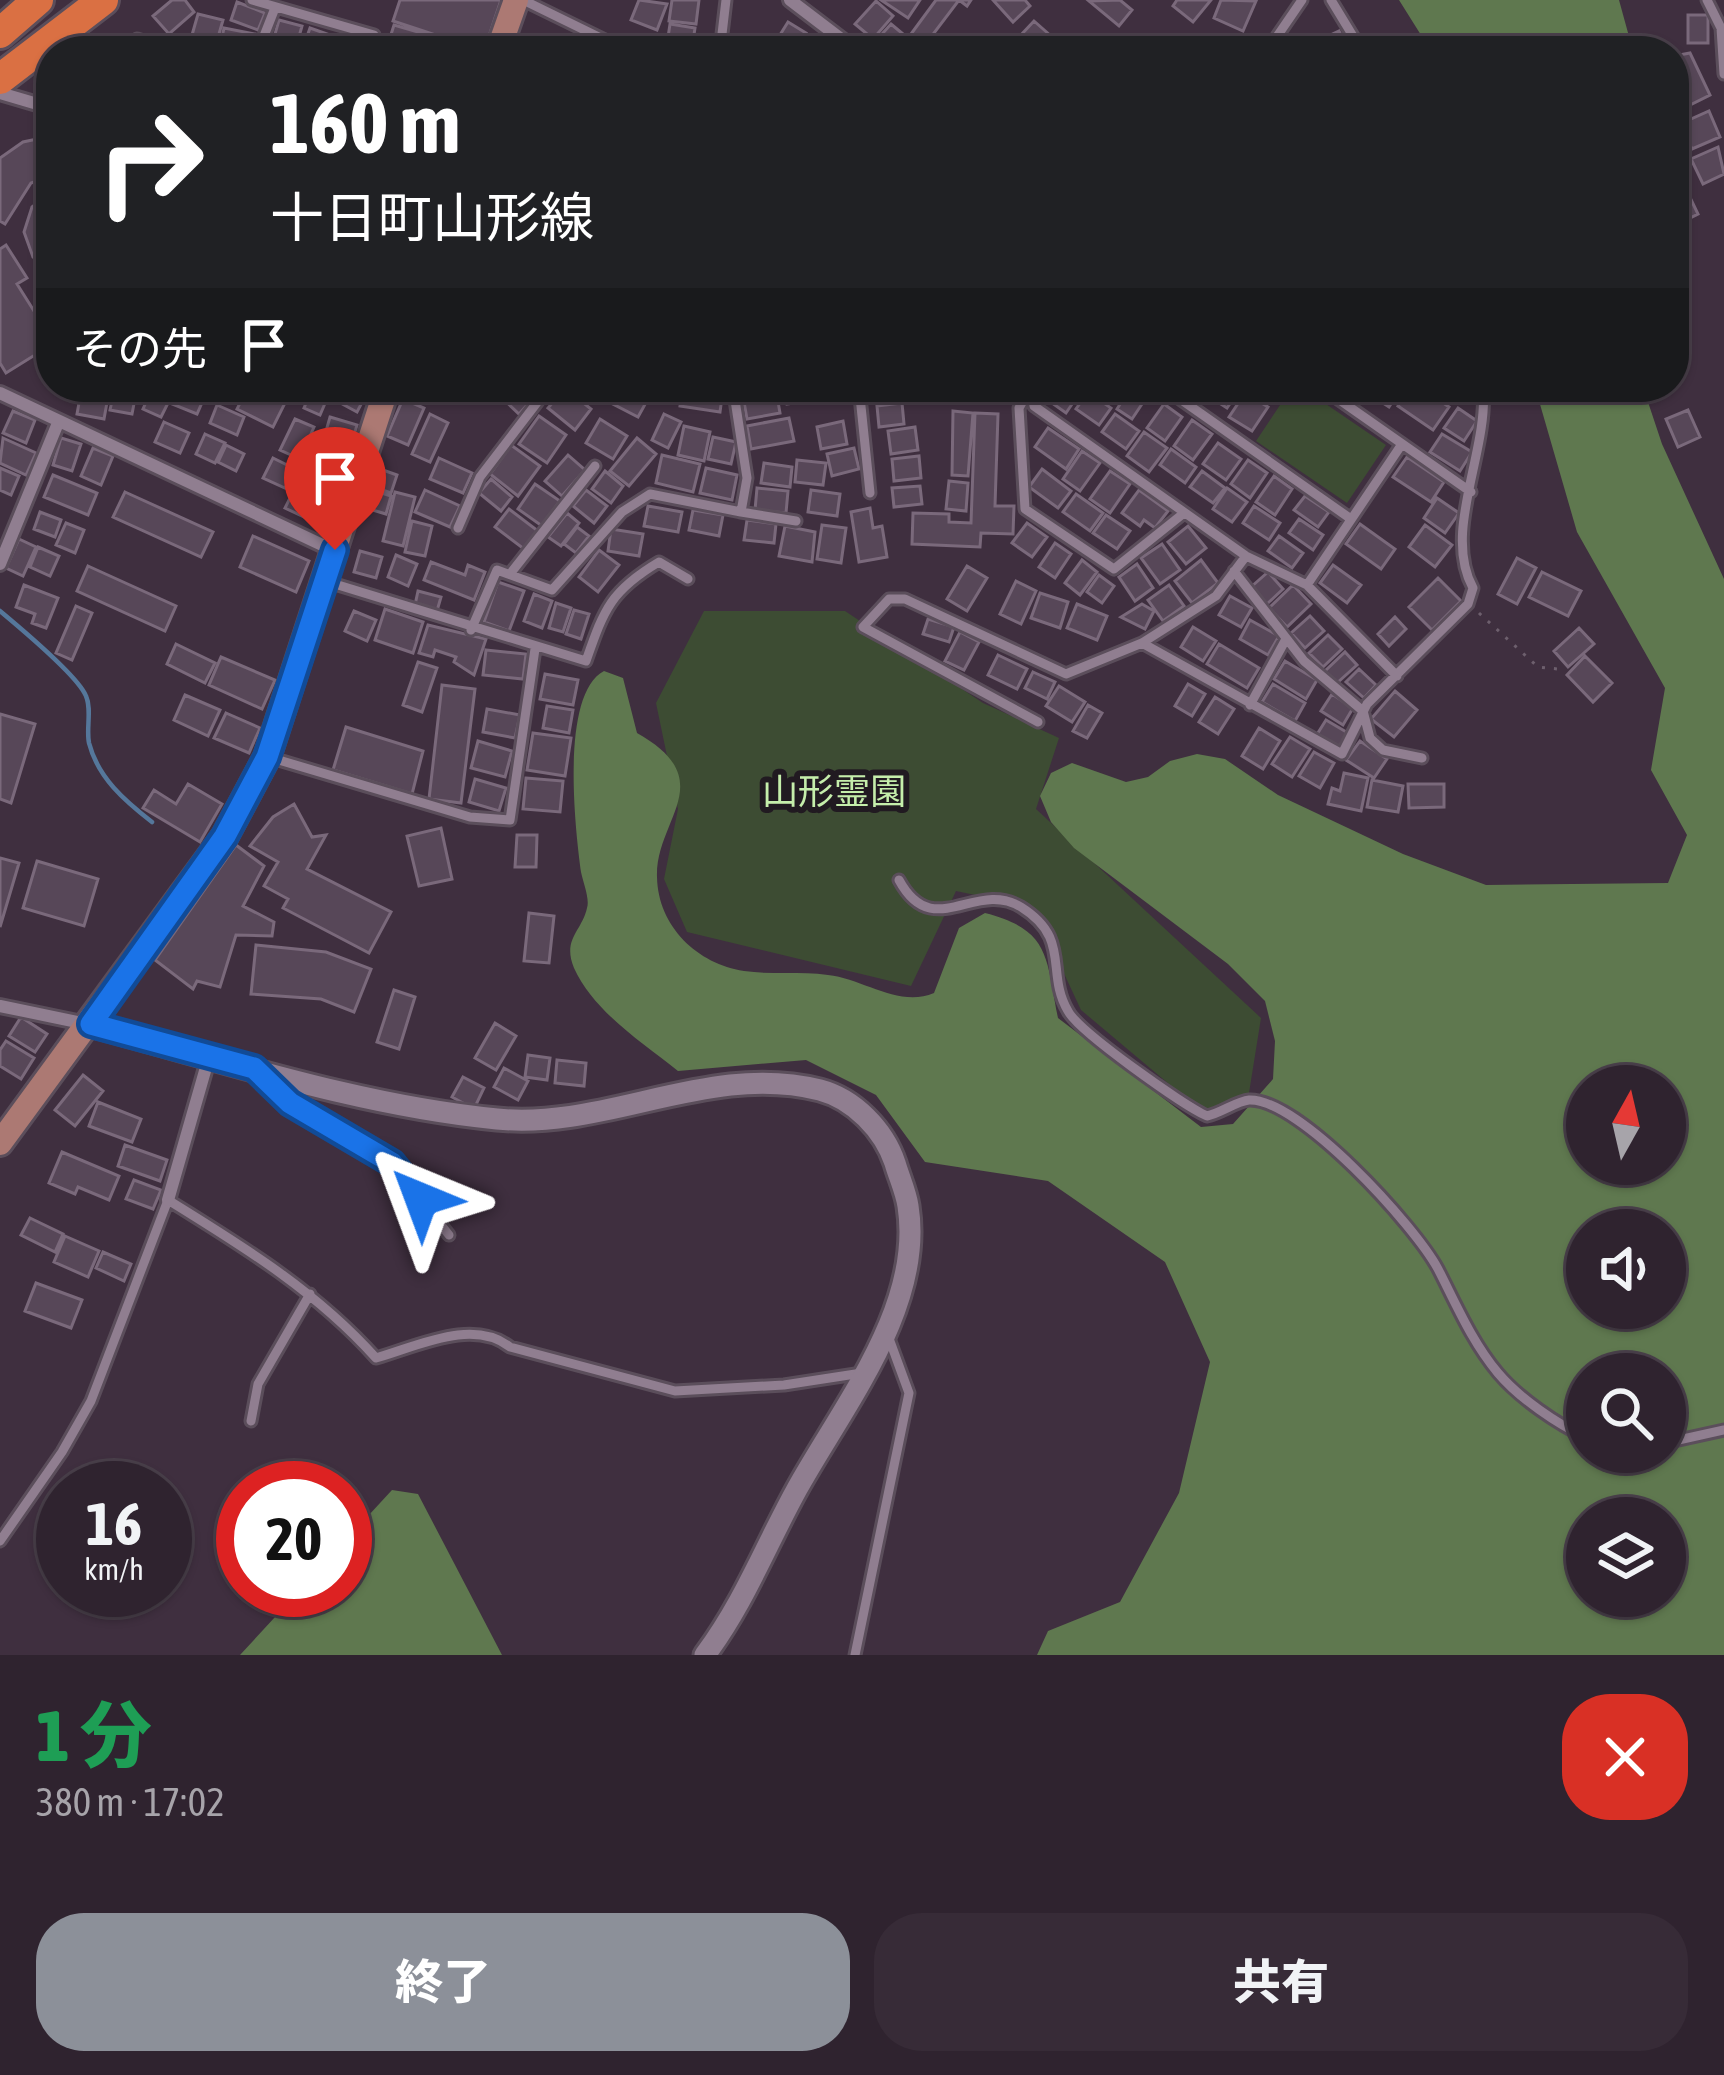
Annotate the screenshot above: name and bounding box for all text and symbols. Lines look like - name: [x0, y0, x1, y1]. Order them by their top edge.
- text: 160 m: [270, 75, 460, 171]
- icon: right: [72, 84, 228, 240]
- text: 十日町山形線: [270, 187, 594, 248]
- icon: arrive: [231, 312, 297, 378]
- text: その先: [72, 323, 207, 375]
- pin: [284, 427, 386, 550]
- icon: arrive: [302, 445, 368, 511]
- park label: 山形霊園: [762, 770, 906, 812]
- north arrow: [1566, 1065, 1686, 1185]
- map controls: [1566, 1065, 1686, 1617]
- position arrow: [358, 1136, 484, 1262]
- button: sound: [1566, 1209, 1686, 1329]
- button: search: [1566, 1353, 1686, 1473]
- speed limit sign: 20: [216, 1461, 372, 1617]
- text: 16: [86, 1489, 142, 1558]
- button: layers: [1566, 1497, 1686, 1617]
- text: km/h: [84, 1552, 144, 1586]
- text: 1 分: [36, 1694, 152, 1776]
- button: close: [1562, 1694, 1688, 1820]
- text: 380 m · 17:02: [36, 1780, 225, 1824]
- button: 終了: [36, 1913, 850, 2051]
- button: 共有: [874, 1913, 1688, 2051]

